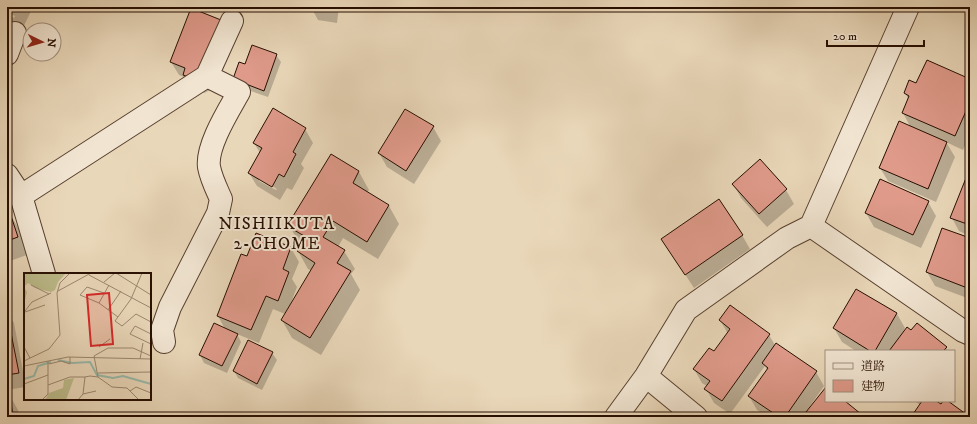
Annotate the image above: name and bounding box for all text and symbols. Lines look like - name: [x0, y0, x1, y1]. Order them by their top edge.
- north arrow: [22, 22, 62, 62]
- scale bar: [827, 22, 924, 48]
- text: 20 m: [833, 29, 857, 44]
- text: N: [44, 38, 58, 48]
- district label: NISHIIKUTA 2-CHOME: [219, 213, 335, 255]
- inset map: [24, 273, 151, 400]
- legend: [825, 350, 955, 402]
- text: 道路: [861, 359, 885, 374]
- text: 建物: [861, 379, 885, 394]

